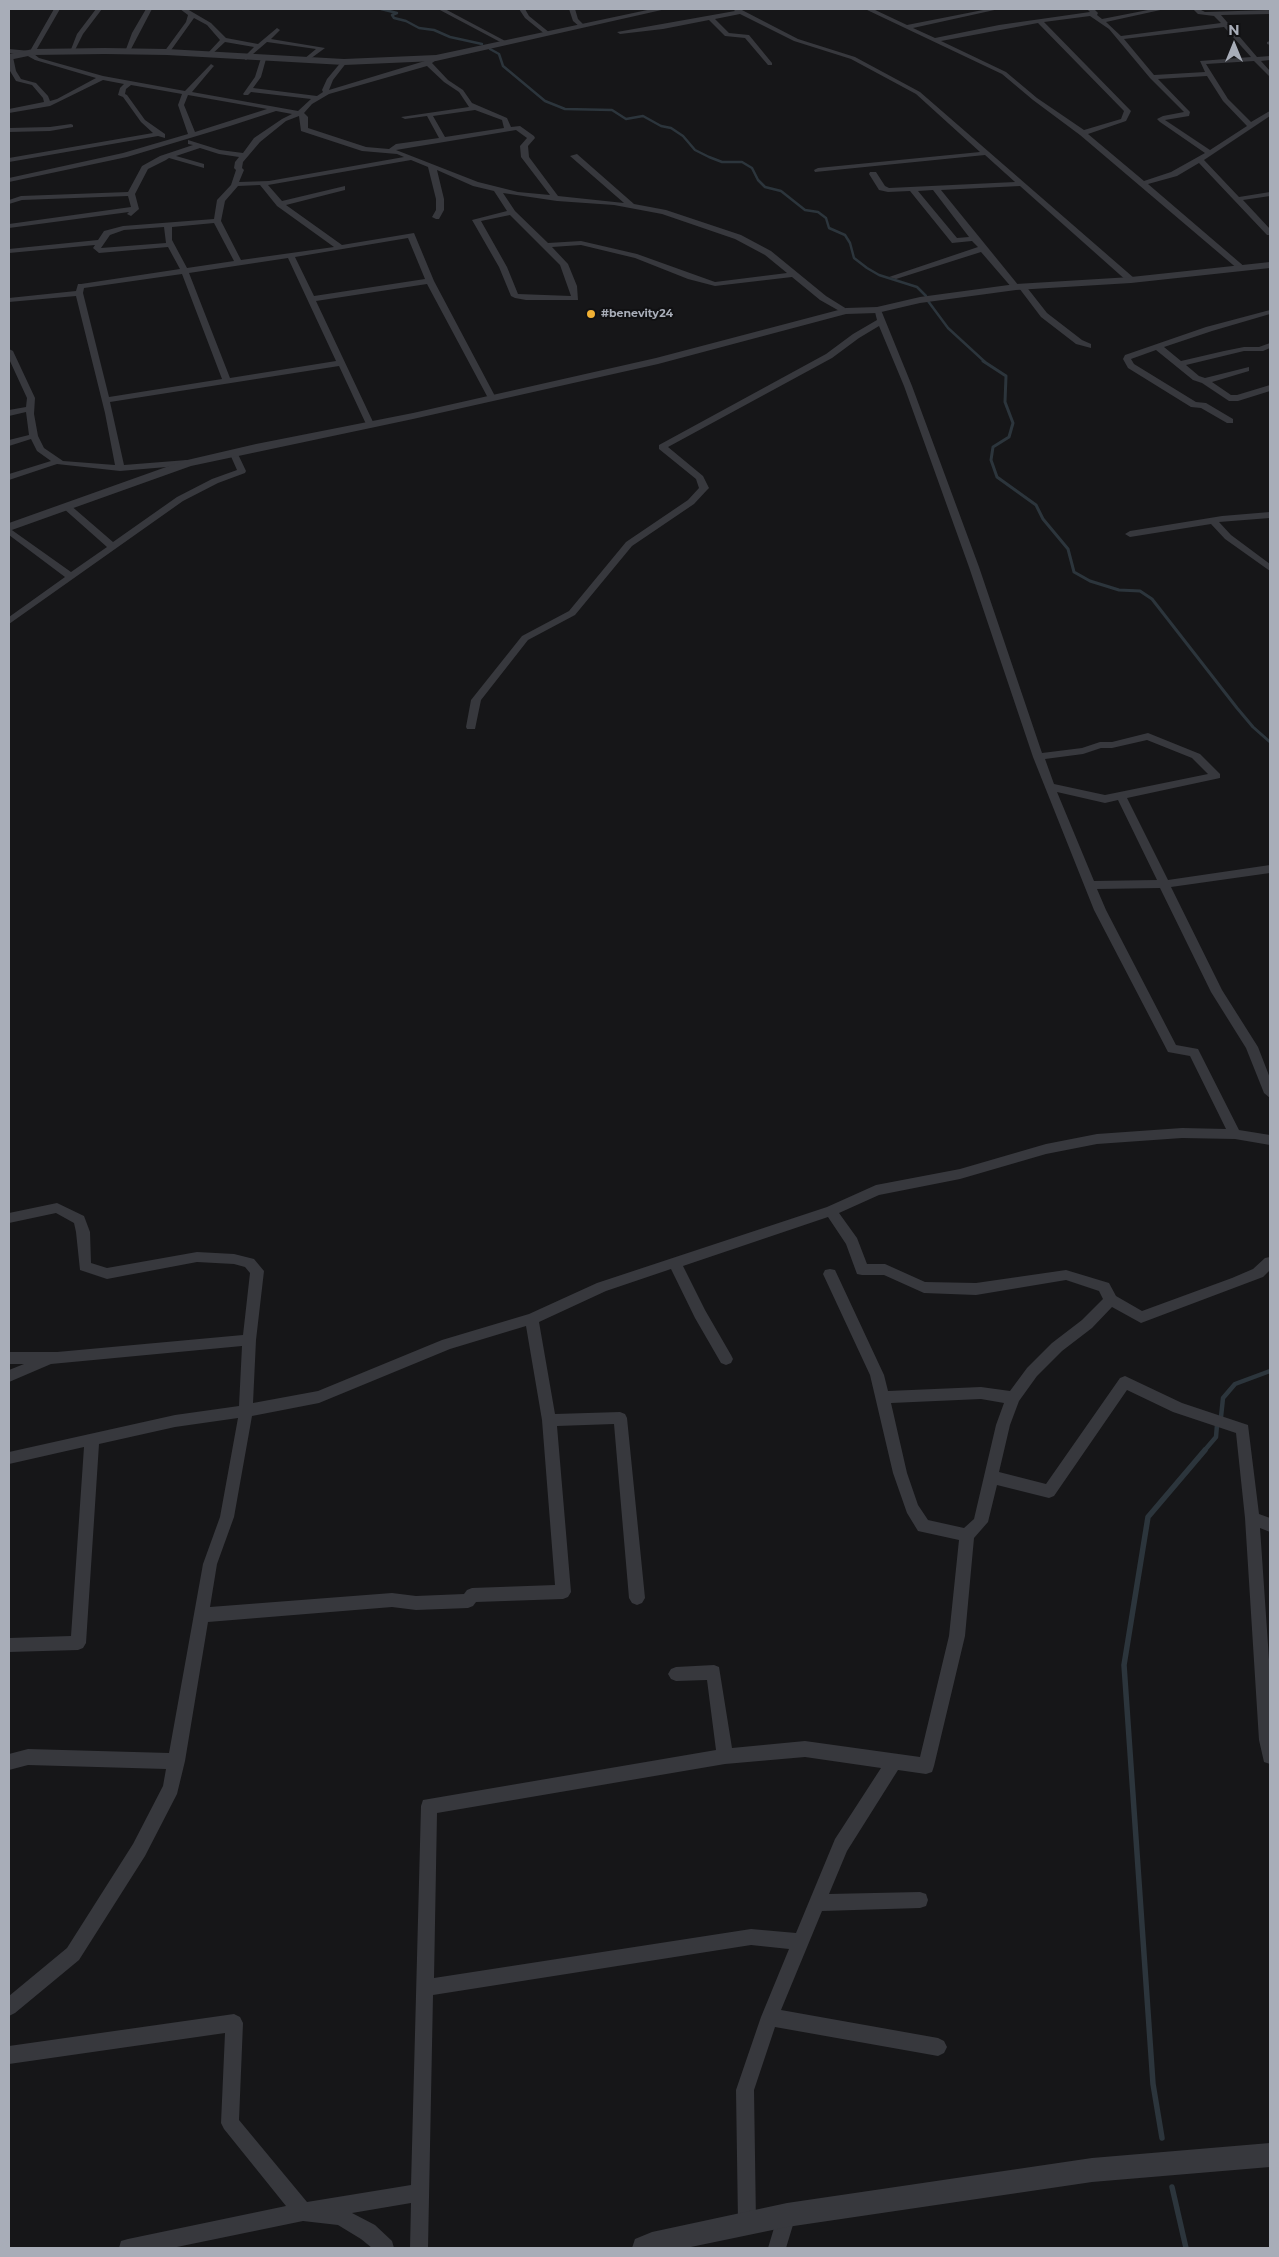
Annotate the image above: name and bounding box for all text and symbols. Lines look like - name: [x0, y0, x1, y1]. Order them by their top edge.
- north arrow: [1209, 20, 1259, 70]
- text: N: [1228, 21, 1240, 39]
- place label: #benevity24: [601, 307, 673, 321]
- marker: #benevity24: [585, 308, 597, 320]

